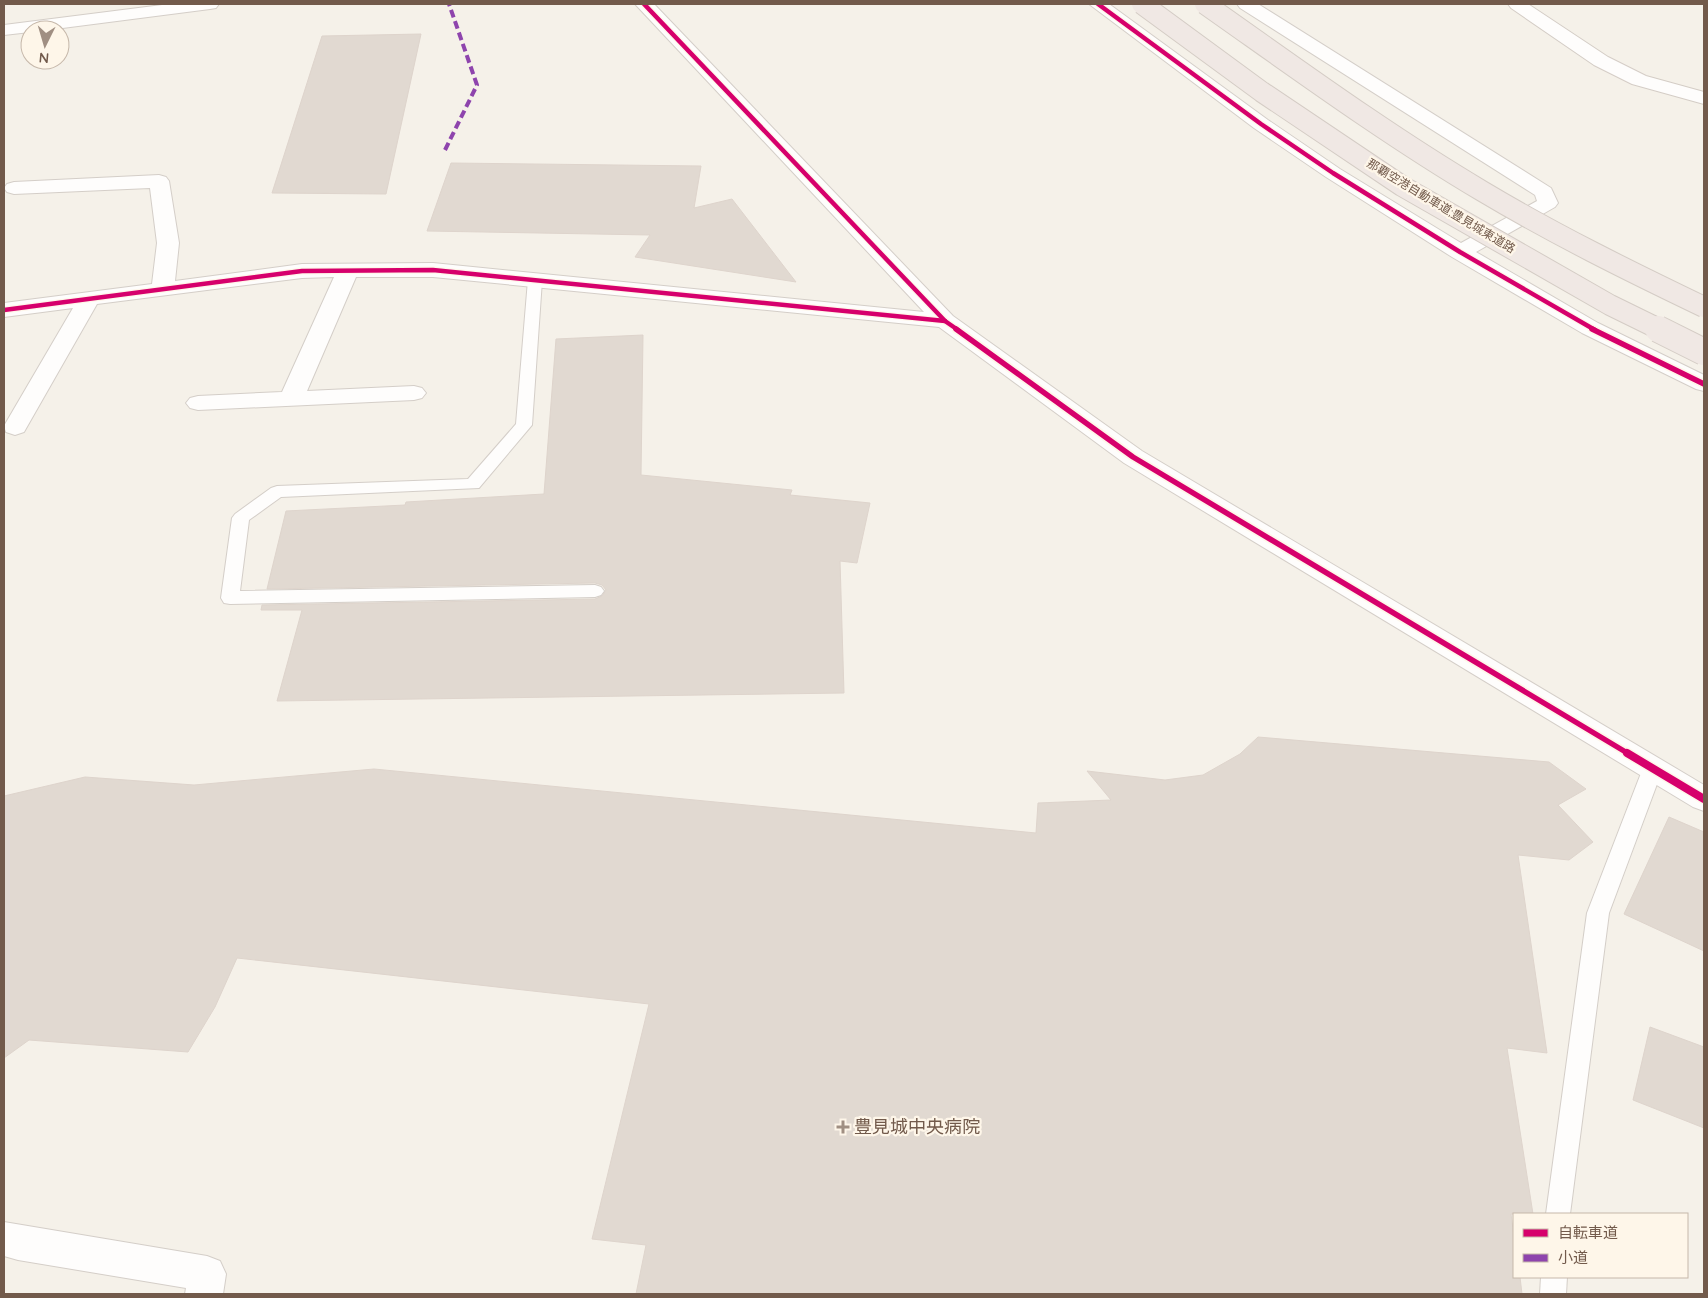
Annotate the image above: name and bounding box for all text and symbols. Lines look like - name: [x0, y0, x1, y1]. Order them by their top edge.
- north arrow: [20, 20, 70, 70]
- text: N: [38, 49, 50, 67]
- street label: 那覇空港自動車道;豊見城東道路: [1364, 155, 1518, 256]
- place label: 豊見城中央病院: [854, 1115, 980, 1138]
- marker: 豊見城中央病院: [836, 1120, 850, 1134]
- legend: [1513, 1213, 1688, 1278]
- text: 自転車道: [1558, 1223, 1618, 1242]
- text: 小道: [1558, 1248, 1588, 1267]

